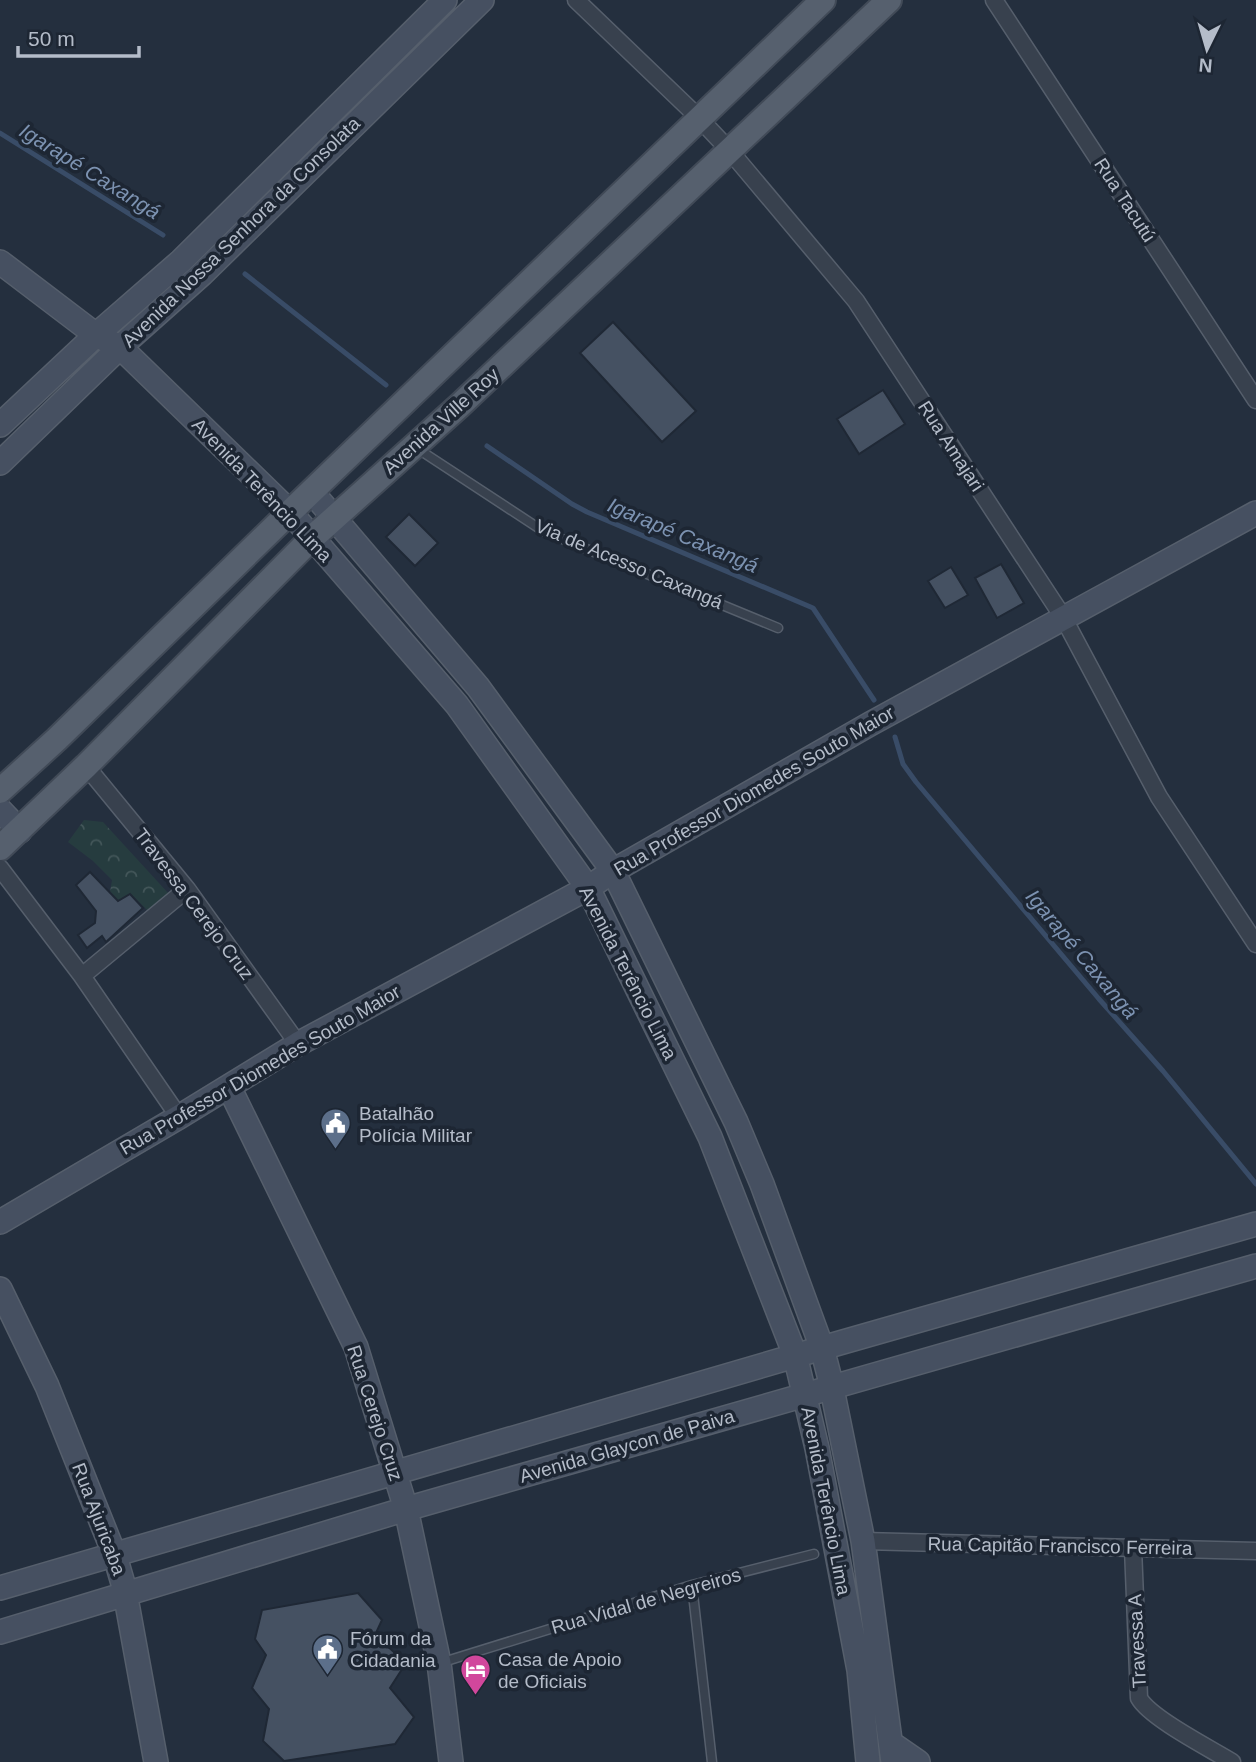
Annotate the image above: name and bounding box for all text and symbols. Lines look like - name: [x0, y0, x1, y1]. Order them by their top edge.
- scale bar: [18, 14, 138, 58]
- north arrow: [1172, 14, 1242, 84]
- text: 50 m: [28, 27, 75, 50]
- text: N: [1198, 54, 1213, 76]
- street label: Avenida Nossa Senhora da Consolata: [118, 112, 364, 351]
- water label: Igarapé Caxangá: [16, 119, 165, 224]
- street label: Rua Tacutú: [1090, 154, 1160, 246]
- street label: Avenida Ville Roy: [379, 363, 503, 478]
- street label: Rua Amajari: [914, 397, 988, 495]
- street label: Avenida Terêncio Lima: [188, 414, 336, 566]
- water label: Igarapé Caxangá: [604, 493, 762, 577]
- street label: Via de Acesso Caxangá: [532, 515, 726, 613]
- street label: Rua Professor Diomedes Souto Maior: [610, 702, 898, 880]
- street label: Travessa Cerejo Cruz: [130, 824, 258, 984]
- street label: Avenida Terêncio Lima: [575, 883, 681, 1063]
- water label: Igarapé Caxangá: [1021, 885, 1143, 1023]
- street label: Rua Professor Diomedes Souto Maior: [116, 981, 404, 1159]
- place label: Batalhão Polícia Militar: [359, 1103, 473, 1146]
- public building icon: Batalhão Polícia Militar: [319, 1107, 353, 1151]
- street label: Rua Cerejo Cruz: [343, 1342, 407, 1484]
- street label: Avenida Glaycon de Paiva: [517, 1405, 737, 1487]
- street label: Avenida Terêncio Lima: [797, 1405, 855, 1597]
- street label: Rua Ajuricaba: [68, 1460, 130, 1578]
- street label: Rua Capitão Francisco Ferreira: [927, 1533, 1193, 1559]
- street label: Rua Vidal de Negreiros: [549, 1564, 743, 1638]
- street label: Travessa A: [1124, 1593, 1150, 1689]
- place label: Fórum da Cidadania: [350, 1628, 436, 1671]
- public building icon: Fórum da Cidadania: [310, 1632, 344, 1676]
- place label: Casa de Apoio de Oficiais: [498, 1649, 622, 1692]
- hotel icon: Casa de Apoio de Oficiais: [458, 1653, 492, 1697]

